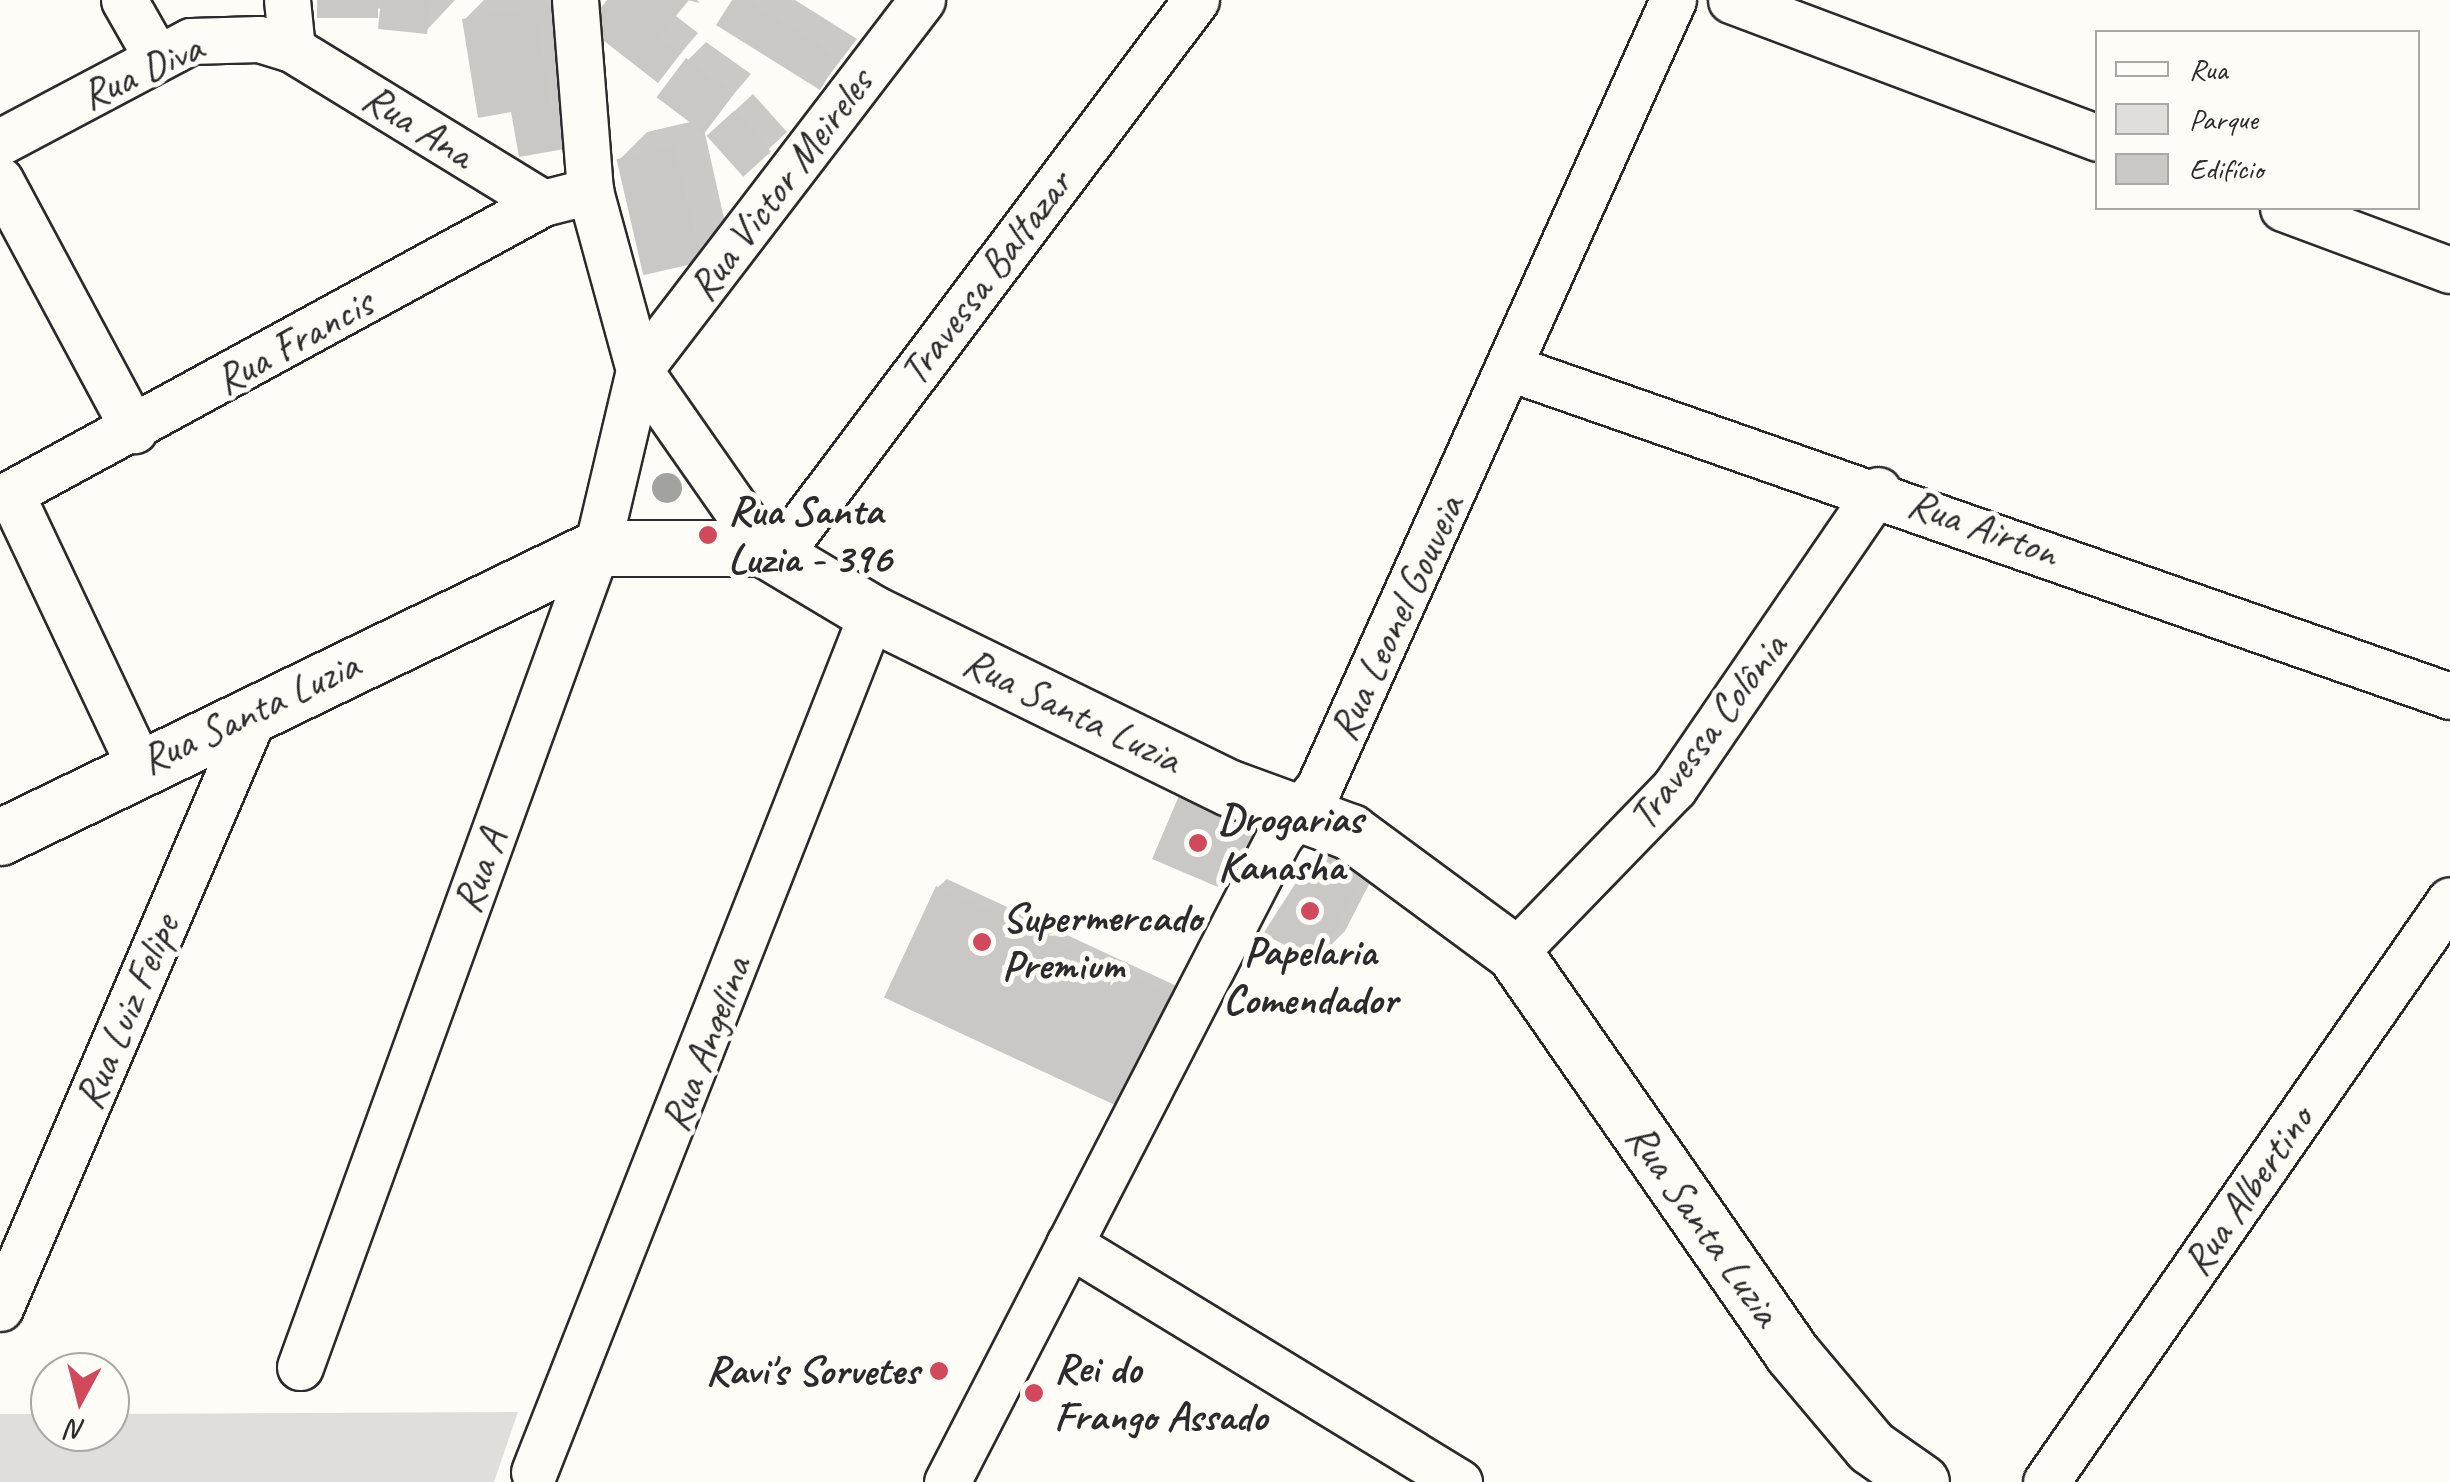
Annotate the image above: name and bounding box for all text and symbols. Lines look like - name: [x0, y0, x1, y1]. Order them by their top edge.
- street label: Rua Diva: [73, 23, 211, 121]
- legend: [2095, 30, 2420, 210]
- text: Rua: [2189, 50, 2227, 88]
- street label: Rua Victor Meireles: [678, 59, 884, 311]
- street label: Rua Ana: [353, 72, 483, 180]
- text: Parque: [2189, 100, 2258, 138]
- text: Edifício: [2189, 150, 2263, 188]
- street label: Travessa Baltazar: [889, 160, 1083, 396]
- street label: Rua Francis: [206, 278, 382, 406]
- street label: Rua Airton: [1901, 478, 2065, 578]
- place label: Rua Santa Luzia - 396: [728, 486, 891, 584]
- street label: Rua Leonel Gouveia: [1319, 488, 1475, 748]
- marker: Rua Santa Luzia - 396: [697, 524, 719, 546]
- street label: Travessa Colônia: [1618, 624, 1798, 840]
- street label: Rua Santa Luzia: [956, 637, 1188, 785]
- street label: Rua Santa Luzia: [134, 641, 366, 785]
- place label: Drogarias Kanasha: [1218, 794, 1363, 892]
- street label: Rua A: [442, 822, 518, 920]
- marker: Drogarias Kanasha: [1187, 832, 1209, 854]
- place label: Supermercado Premium: [1002, 893, 1201, 991]
- marker: Papelaria Comendador: [1299, 900, 1321, 922]
- street label: Rua Luiz Felipe: [64, 908, 190, 1116]
- place label: Papelaria Comendador: [1223, 927, 1397, 1026]
- marker: Supermercado Premium: [971, 931, 993, 953]
- street label: Rua Angelina: [650, 950, 762, 1138]
- street label: Rua Albertino: [2172, 1097, 2324, 1285]
- street label: Rua Santa Luzia: [1615, 1115, 1791, 1335]
- place label: Rei do Frango Assado: [1054, 1344, 1268, 1442]
- place label: Ravi's Sorvetes: [706, 1346, 919, 1396]
- north arrow: [30, 1352, 130, 1452]
- marker: Ravi's Sorvetes: [928, 1360, 950, 1382]
- marker: Rei do Frango Assado: [1023, 1382, 1045, 1404]
- text: N: [66, 1412, 87, 1449]

